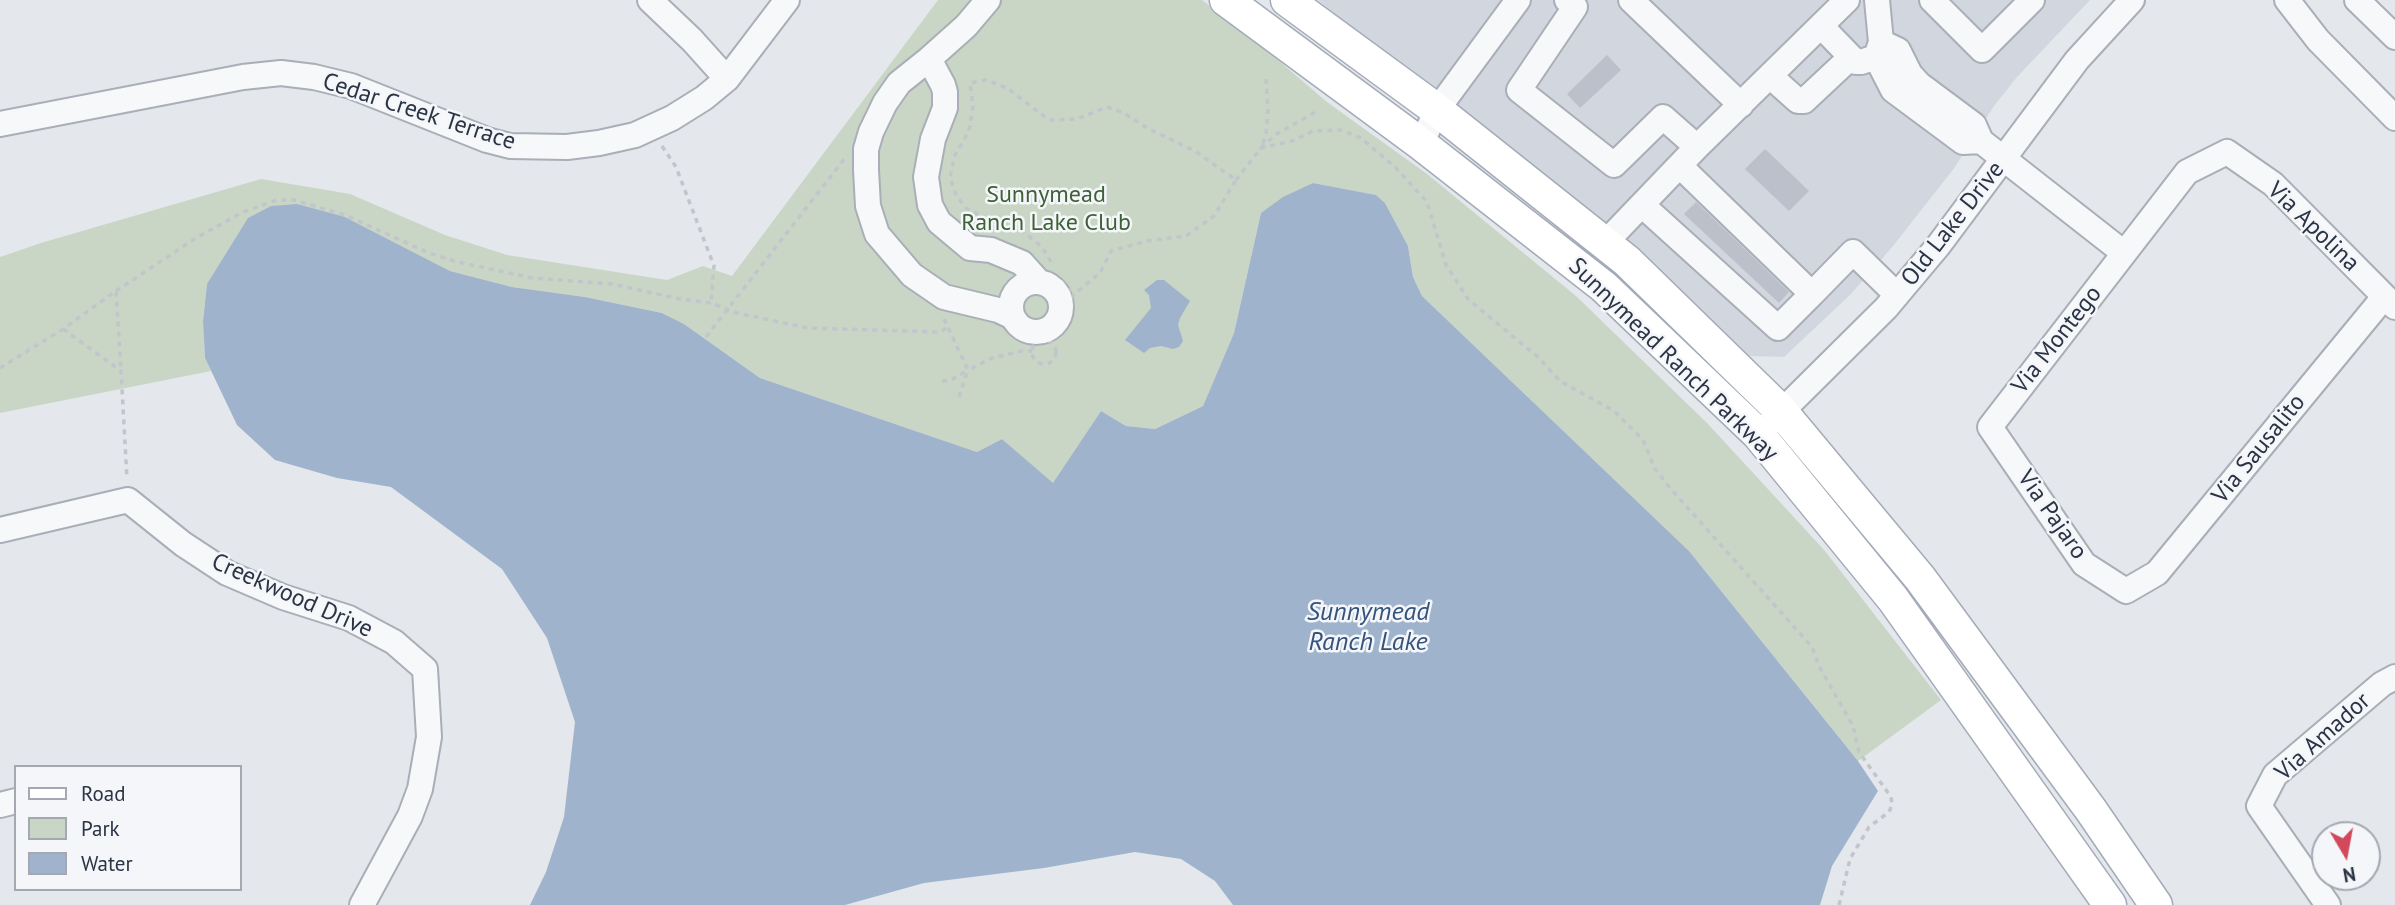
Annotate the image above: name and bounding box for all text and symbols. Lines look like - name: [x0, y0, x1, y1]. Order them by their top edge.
- street label: Cedar Creek Terrace: [319, 67, 519, 157]
- street label: Old Lake Drive: [1895, 156, 2011, 292]
- street label: Via Apolina: [2261, 176, 2365, 278]
- park label: Sunnymead Ranch Lake Club: [961, 181, 1131, 237]
- street label: Sunnymead Ranch Parkway: [1562, 252, 1784, 468]
- street label: Via Montego: [2006, 280, 2108, 400]
- street label: Via Sausalito: [2206, 389, 2312, 509]
- street label: Via Pajaro: [2011, 465, 2093, 565]
- street label: Creekwood Drive: [207, 548, 377, 644]
- water label: Sunnymead Ranch Lake: [1307, 597, 1429, 658]
- street label: Via Amador: [2270, 687, 2376, 787]
- legend: [14, 765, 242, 891]
- text: Road: [81, 780, 125, 807]
- text: Park: [81, 815, 120, 842]
- north arrow: [2311, 821, 2381, 891]
- text: Water: [81, 850, 133, 877]
- text: N: [2341, 862, 2358, 888]

